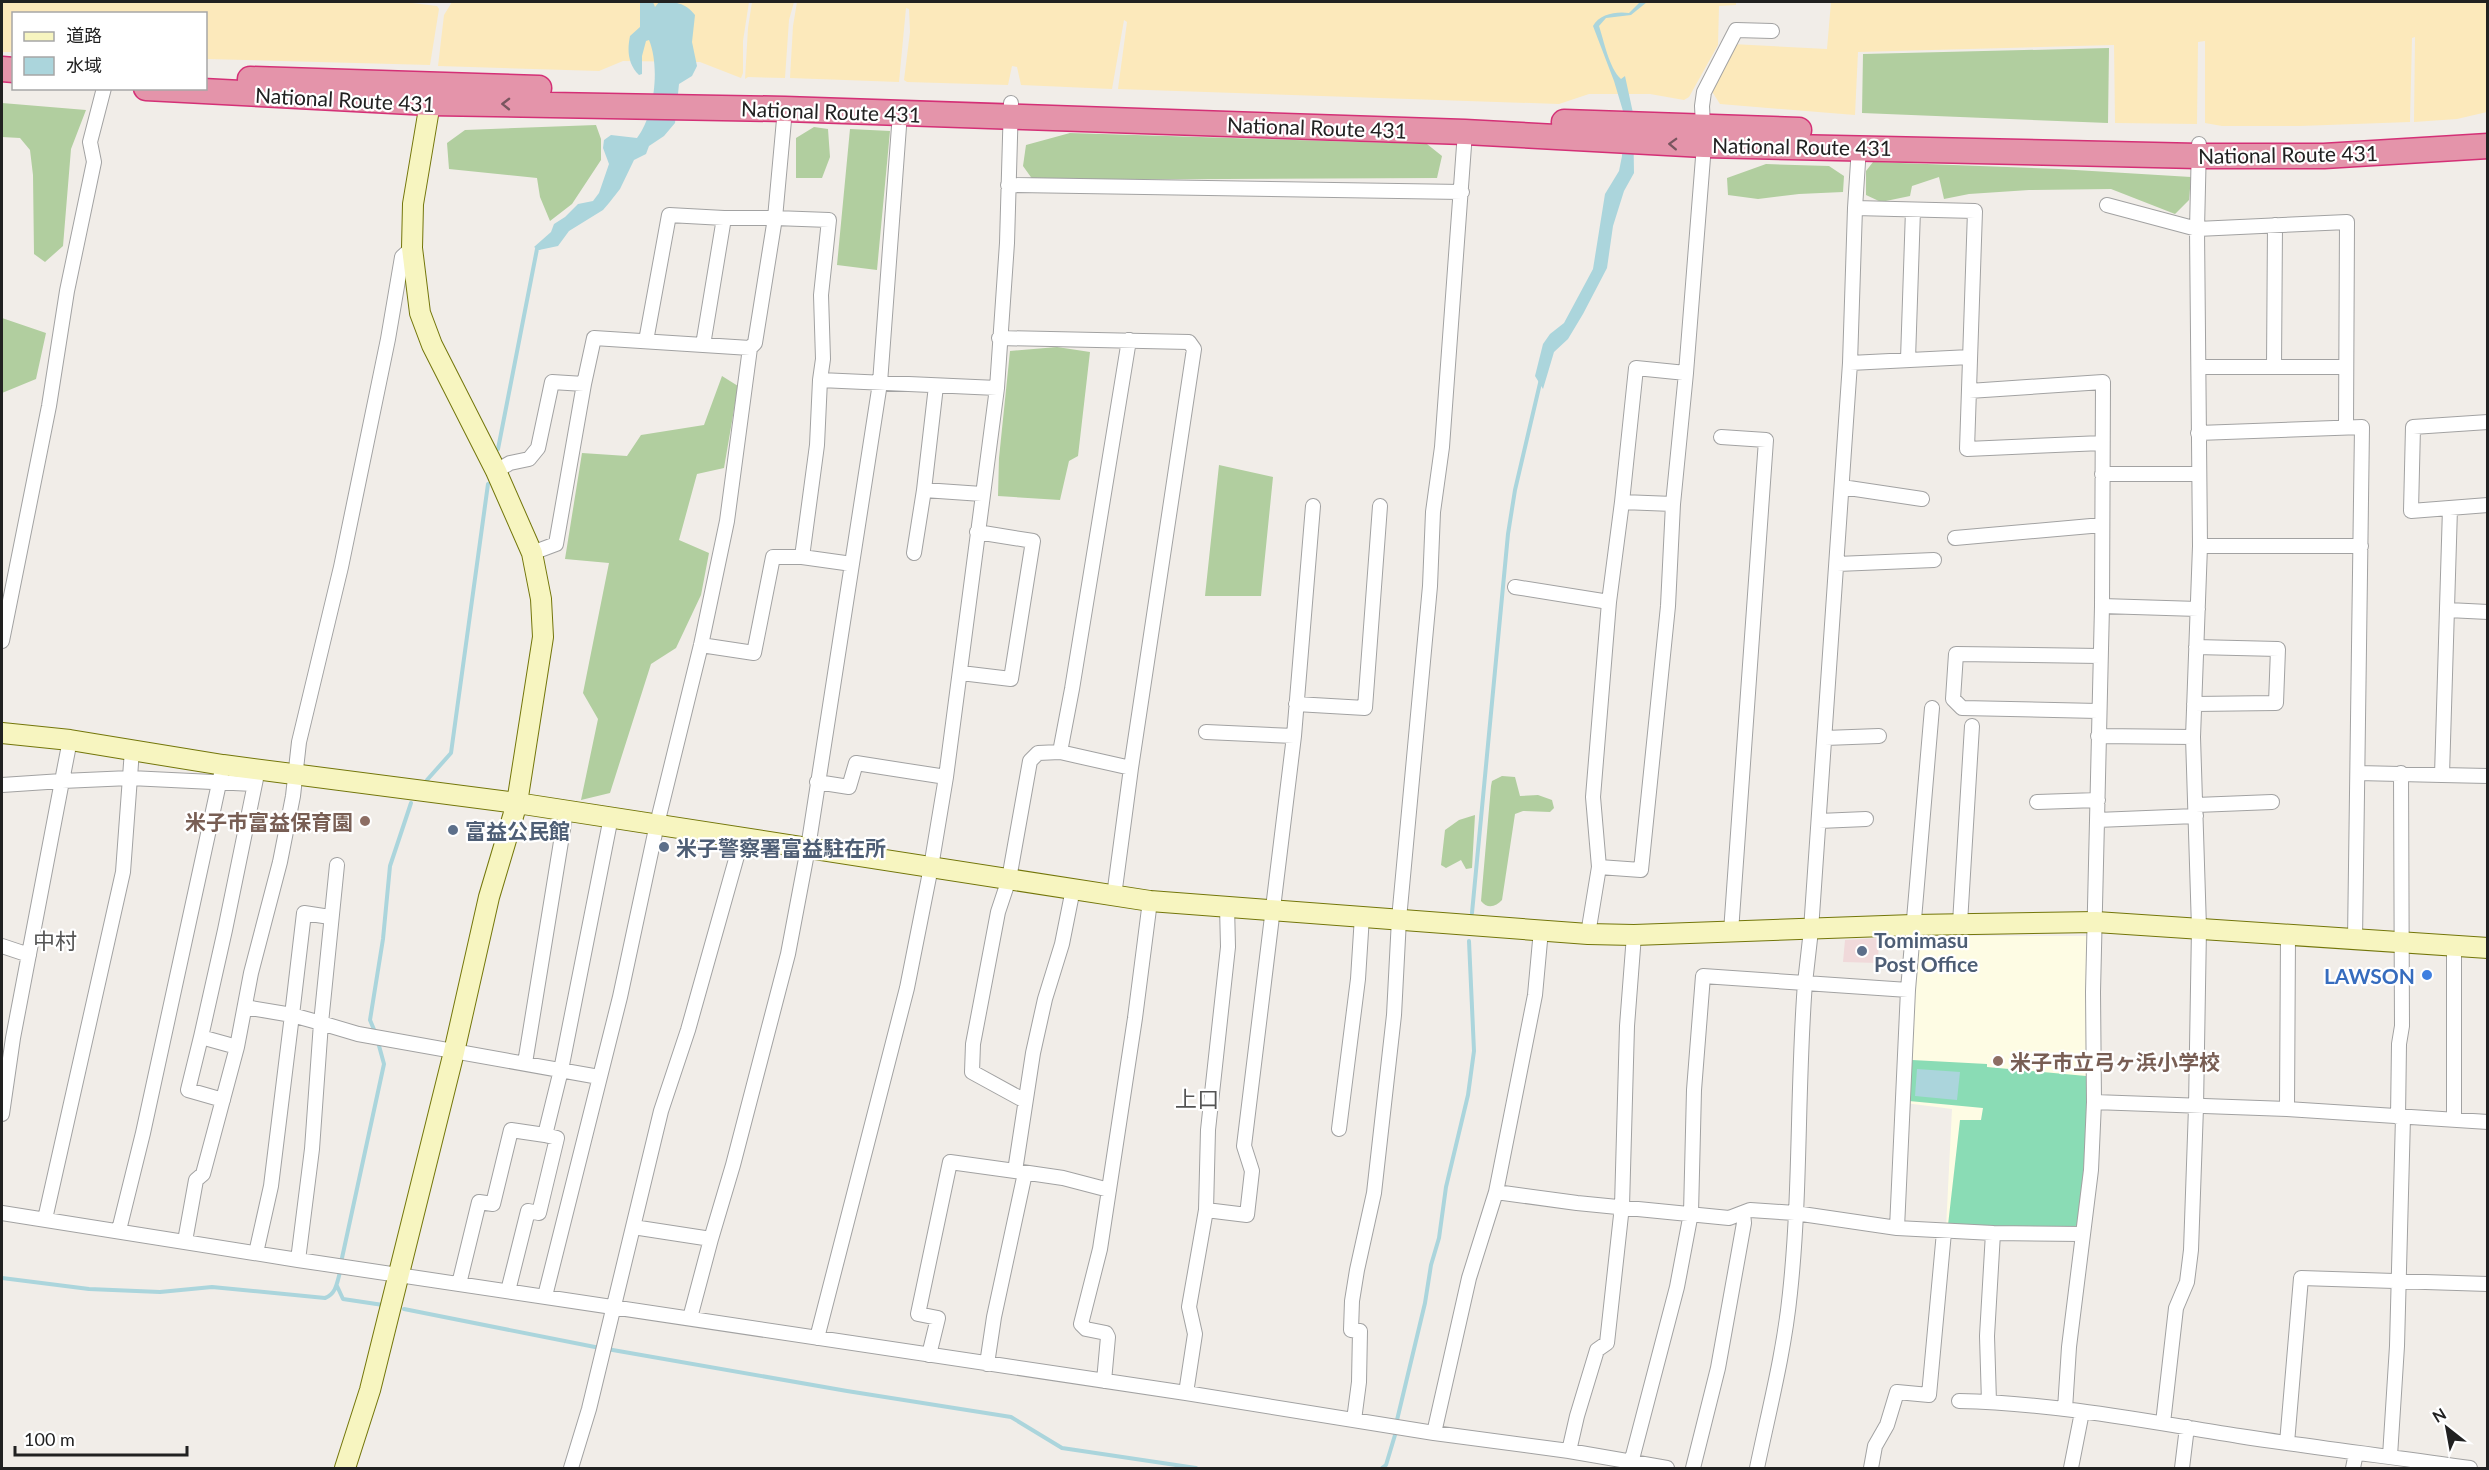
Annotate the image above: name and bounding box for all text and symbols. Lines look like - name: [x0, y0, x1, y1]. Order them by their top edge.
- legend: [12, 12, 207, 90]
- text: 道路: [66, 24, 102, 46]
- text: 水域: [66, 54, 102, 76]
- street label: National Route 431: [255, 82, 435, 116]
- street label: National Route 431: [741, 95, 921, 127]
- one-way arrow: [501, 98, 510, 110]
- street label: National Route 431: [1227, 111, 1407, 143]
- street label: National Route 431: [1712, 132, 1892, 160]
- one-way arrow: [1669, 137, 1678, 150]
- street label: National Route 431: [2198, 140, 2378, 168]
- place label: 米子市富益保育園: [185, 809, 353, 834]
- marker: 米子市富益保育園: [358, 814, 372, 828]
- place label: 富益公民館: [465, 818, 570, 843]
- marker: 富益公民館: [446, 823, 460, 837]
- place label: 米子警察署富益駐在所: [676, 835, 886, 860]
- marker: 米子警察署富益駐在所: [657, 840, 671, 854]
- district label: 中村: [33, 927, 77, 954]
- place label: Tomimasu Post Office: [1874, 927, 1978, 976]
- marker: Tomimasu Post Office: [1855, 944, 1869, 958]
- place label: LAWSON: [2324, 963, 2415, 988]
- marker: LAWSON: [2420, 968, 2434, 982]
- place label: 米子市立弓ヶ浜小学校: [2010, 1049, 2220, 1074]
- marker: 米子市立弓ヶ浜小学校: [1991, 1054, 2005, 1068]
- district label: 上口: [1175, 1085, 1219, 1112]
- north arrow: [2417, 1398, 2477, 1458]
- text: N: [2429, 1403, 2449, 1426]
- scale bar: [15, 1419, 188, 1457]
- text: 100 m: [24, 1428, 75, 1450]

